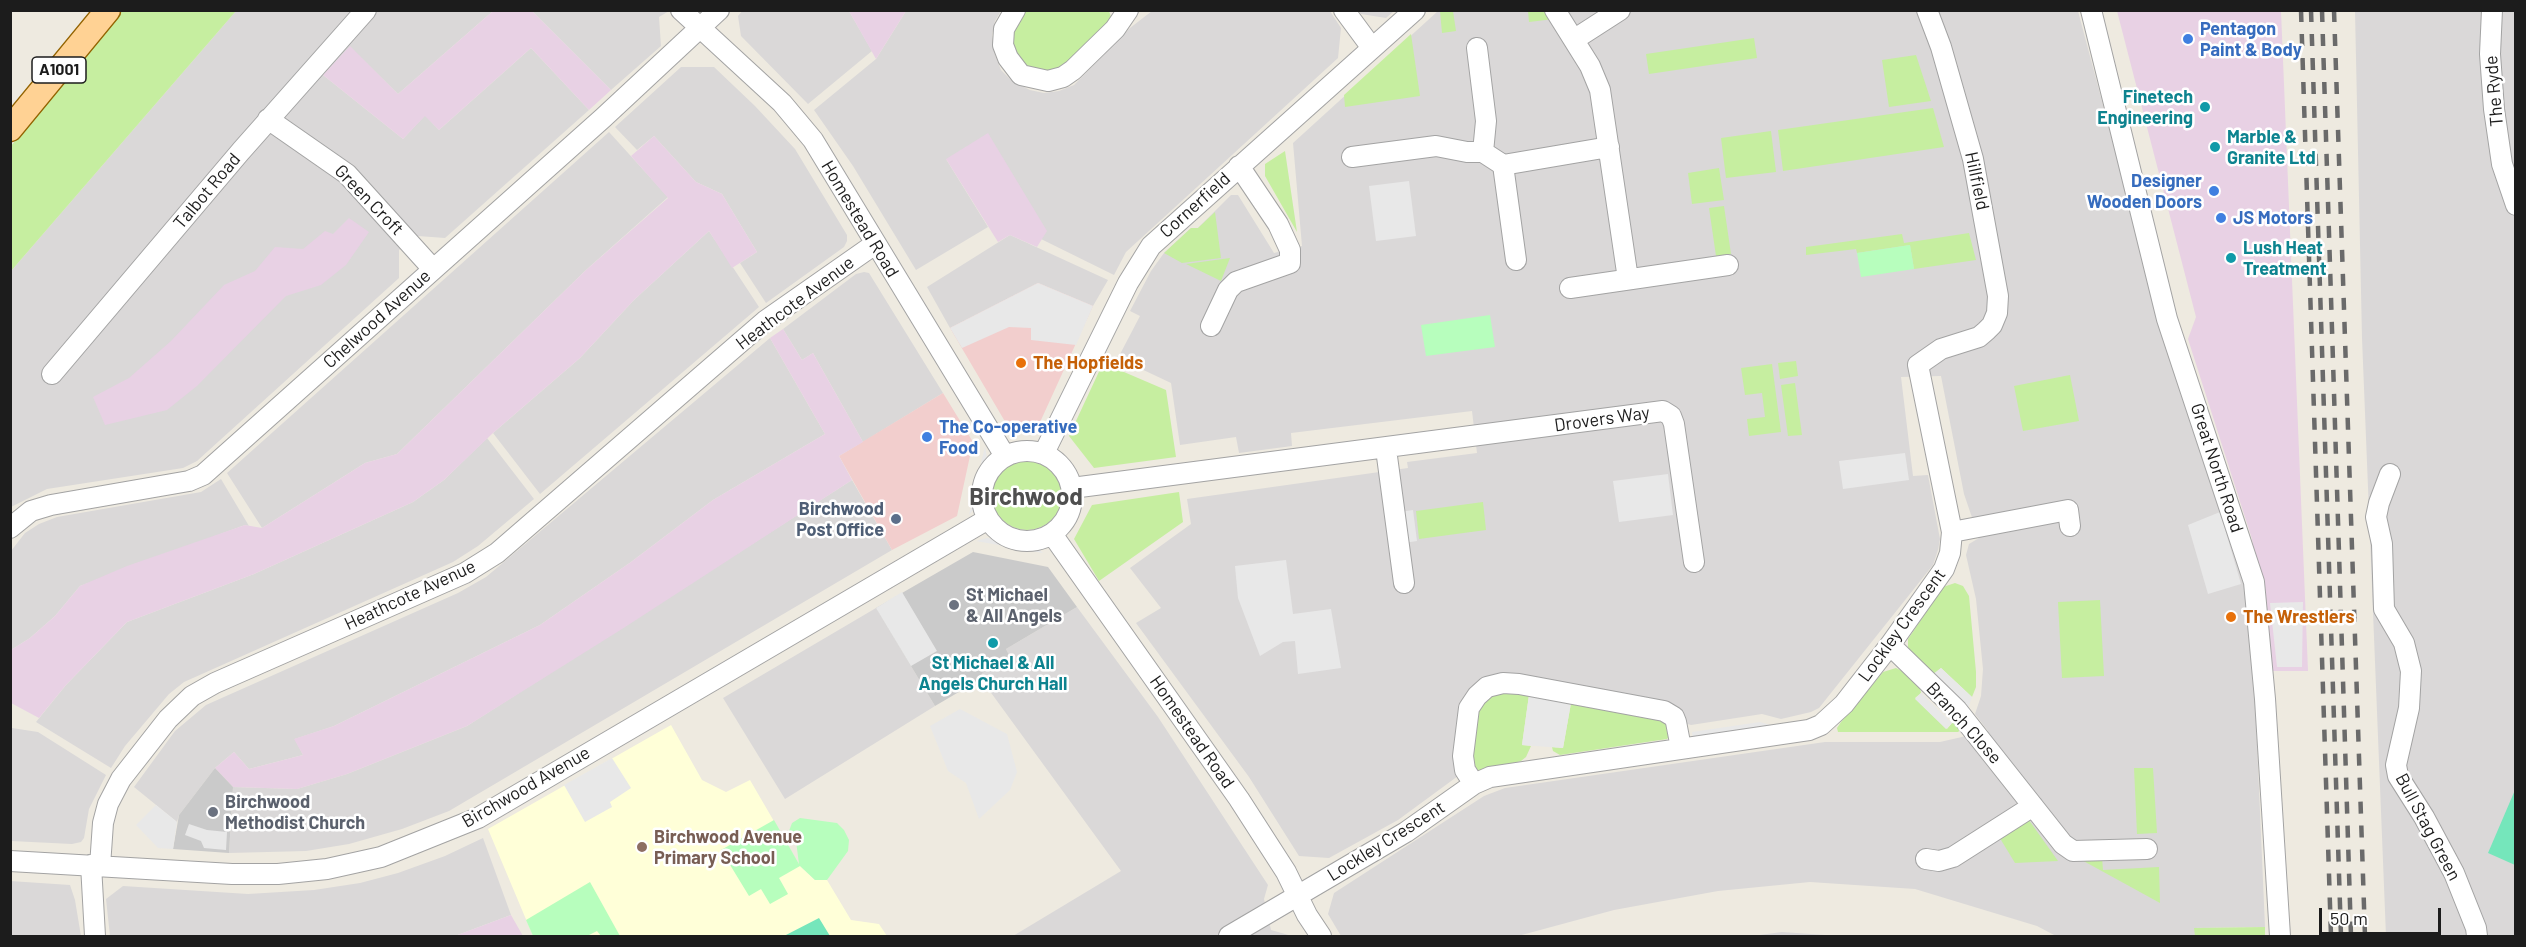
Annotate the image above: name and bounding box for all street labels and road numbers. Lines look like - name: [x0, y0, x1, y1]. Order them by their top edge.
- street label: The Ryde: [2480, 54, 2508, 128]
- road number: A1001: [32, 57, 86, 83]
- street label: Talbot Road: [169, 149, 245, 233]
- street label: Hillfield: [1960, 150, 1994, 212]
- street label: Homestead Road: [817, 157, 903, 281]
- street label: Green Croft: [330, 160, 408, 240]
- street label: Cornerfield: [1155, 168, 1235, 242]
- street label: Heathcote Avenue: [732, 252, 858, 354]
- street label: Chelwood Avenue: [319, 265, 435, 373]
- street label: Great North Road: [2186, 401, 2248, 535]
- street label: Drovers Way: [1553, 402, 1651, 436]
- street label: Heathcote Avenue: [341, 555, 479, 635]
- street label: Lockley Crescent: [1854, 564, 1950, 686]
- street label: Homestead Road: [1145, 671, 1239, 793]
- street label: Branch Close: [1922, 678, 2006, 768]
- street label: Birchwood Avenue: [458, 742, 594, 832]
- street label: Bull Stag Green: [2391, 770, 2465, 884]
- street label: Lockley Crescent: [1323, 796, 1449, 886]

